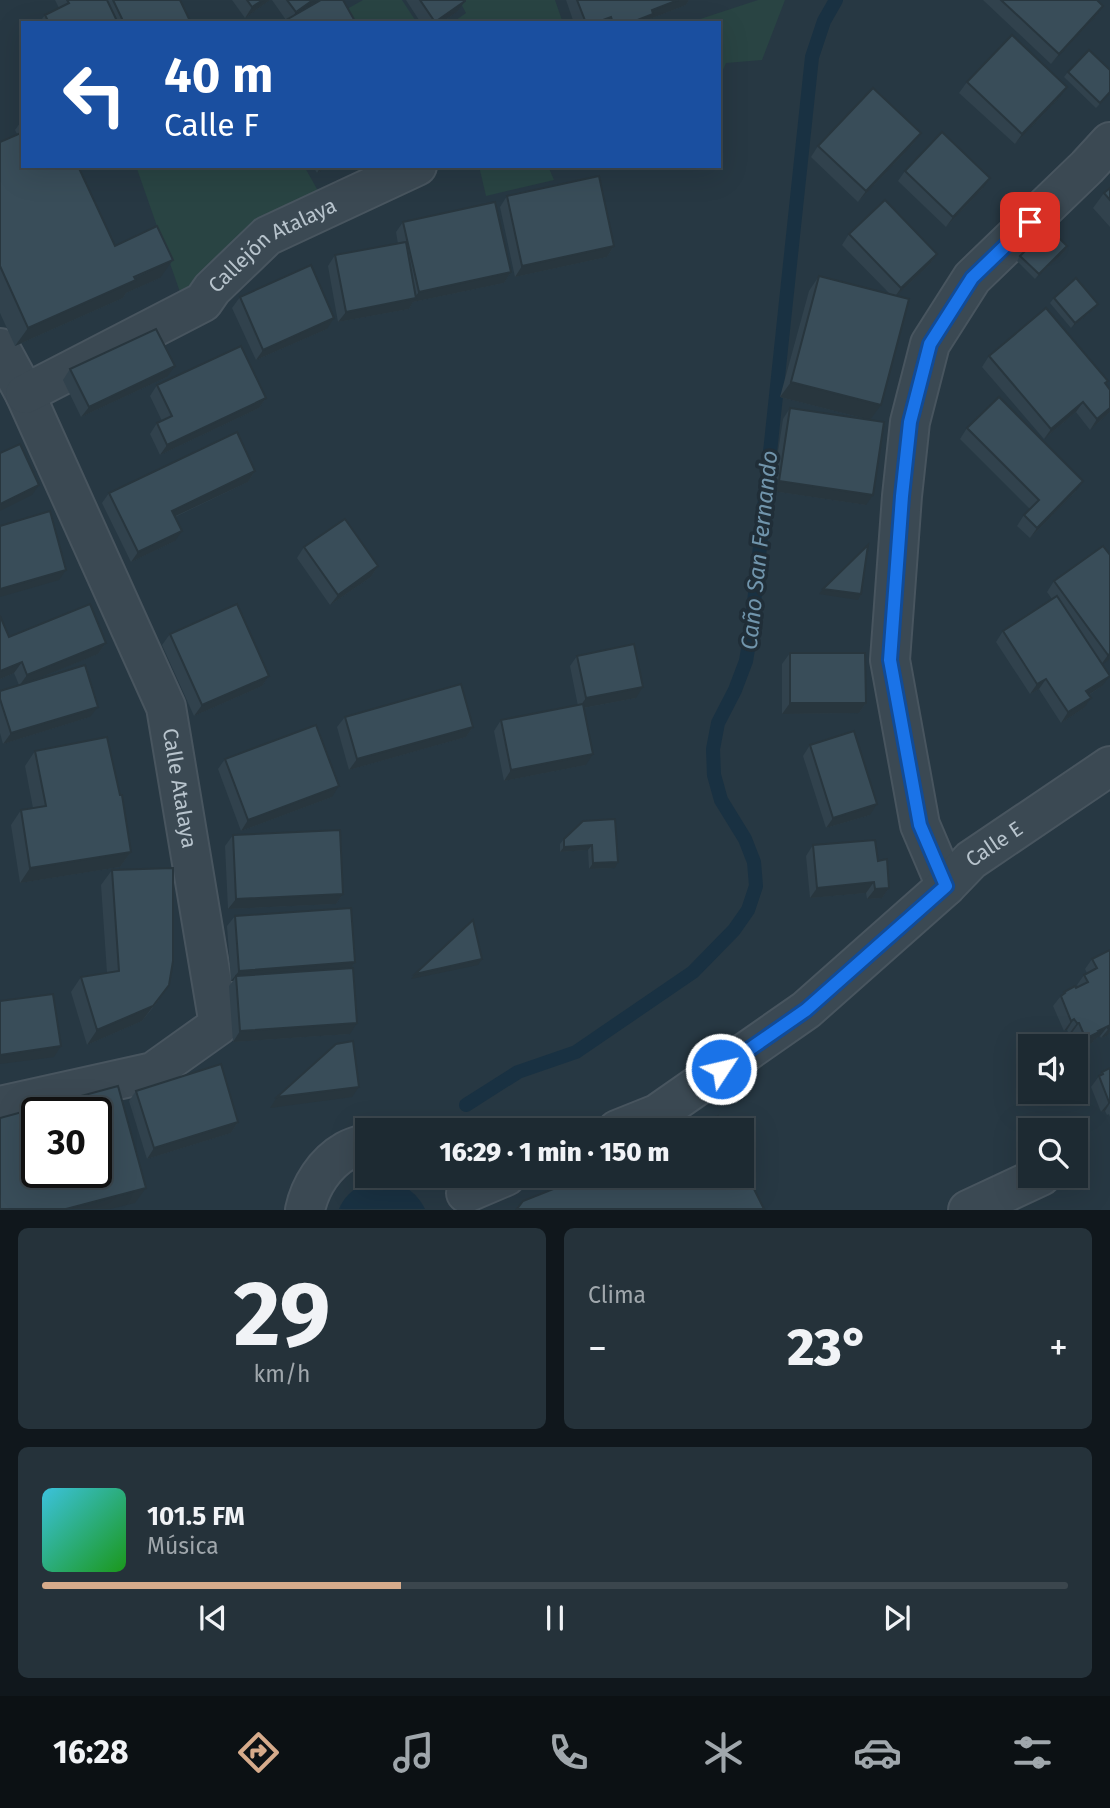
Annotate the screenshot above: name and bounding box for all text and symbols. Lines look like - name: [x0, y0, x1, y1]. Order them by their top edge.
- text: 40 m: [164, 46, 273, 105]
- icon: left: [49, 49, 140, 140]
- text: Calle F: [164, 106, 259, 144]
- street label: Callejón Atalaya: [203, 192, 341, 298]
- pin: [1000, 192, 1060, 252]
- icon: arrive: [1011, 203, 1049, 241]
- water label: Caño San Fernando: [735, 449, 783, 651]
- street label: Calle Atalaya: [157, 726, 202, 850]
- street label: Calle E: [961, 816, 1028, 873]
- position arrow: [684, 1032, 758, 1106]
- map controls: [1018, 1034, 1088, 1188]
- button: sound: [1018, 1034, 1088, 1104]
- speed limit sign: 30: [21, 1097, 112, 1188]
- button: search: [1018, 1118, 1088, 1188]
- text: 16:29 · 1 min · 150 m: [440, 1137, 669, 1168]
- text: 29: [233, 1260, 331, 1369]
- text: Clima: [588, 1281, 646, 1309]
- text: 23°: [787, 1316, 869, 1379]
- text: −: [588, 1325, 607, 1371]
- text: +: [1049, 1325, 1068, 1371]
- text: km/h: [254, 1360, 310, 1388]
- text: 101.5 FM: [147, 1501, 245, 1532]
- text: Música: [147, 1532, 219, 1560]
- icon: previous: [194, 1599, 232, 1637]
- icon: pause: [536, 1599, 574, 1637]
- icon: next: [878, 1599, 916, 1637]
- icon: directions: [234, 1728, 283, 1777]
- icon: music: [389, 1728, 438, 1777]
- icon: phone: [544, 1728, 593, 1777]
- icon: climate: [699, 1728, 748, 1777]
- icon: car: [853, 1728, 902, 1777]
- icon: filters: [1008, 1728, 1057, 1777]
- text: 16:28: [53, 1733, 129, 1771]

